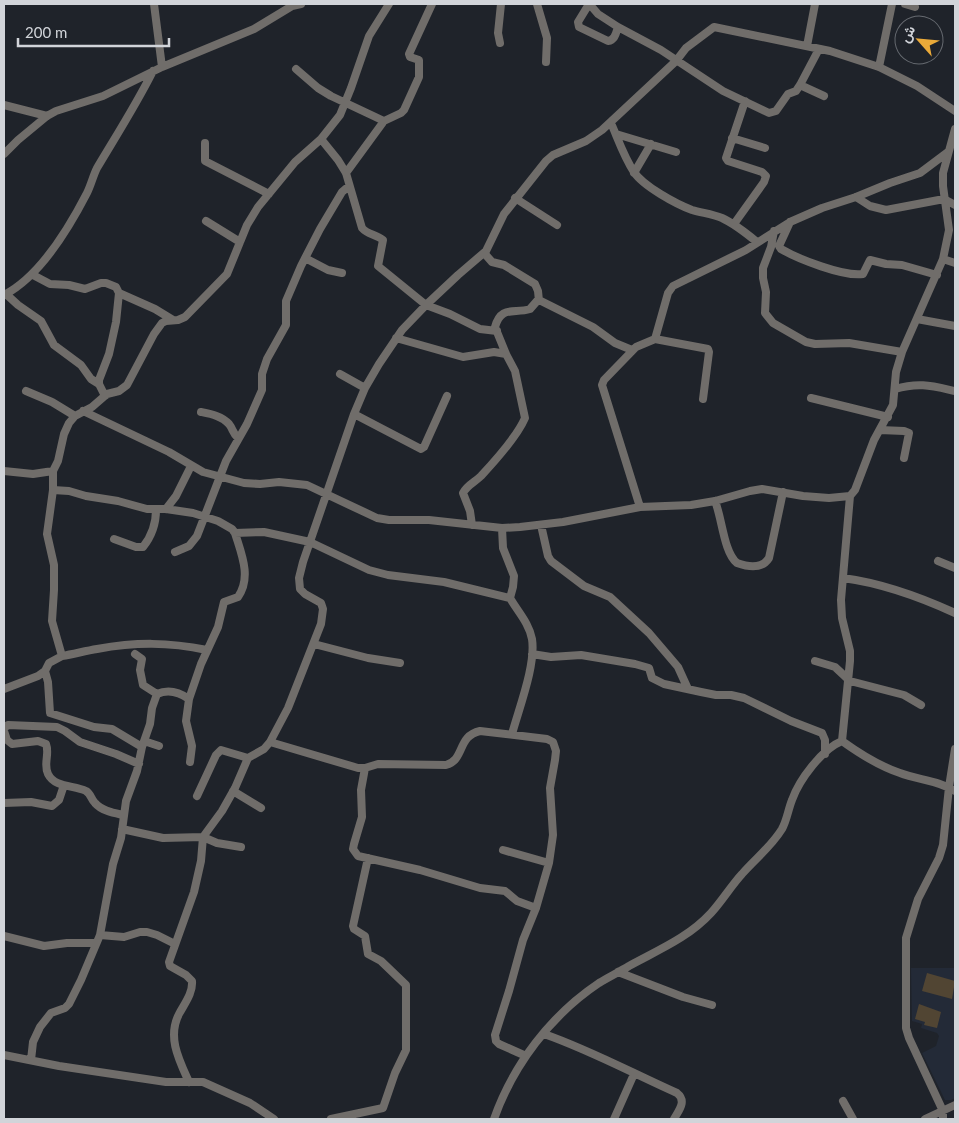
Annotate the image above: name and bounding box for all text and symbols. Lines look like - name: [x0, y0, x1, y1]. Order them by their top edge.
- scale bar: [18, 15, 169, 47]
- north arrow: [894, 15, 944, 65]
- text: ش: [896, 22, 919, 46]
- text: 200 m: [25, 23, 67, 41]

